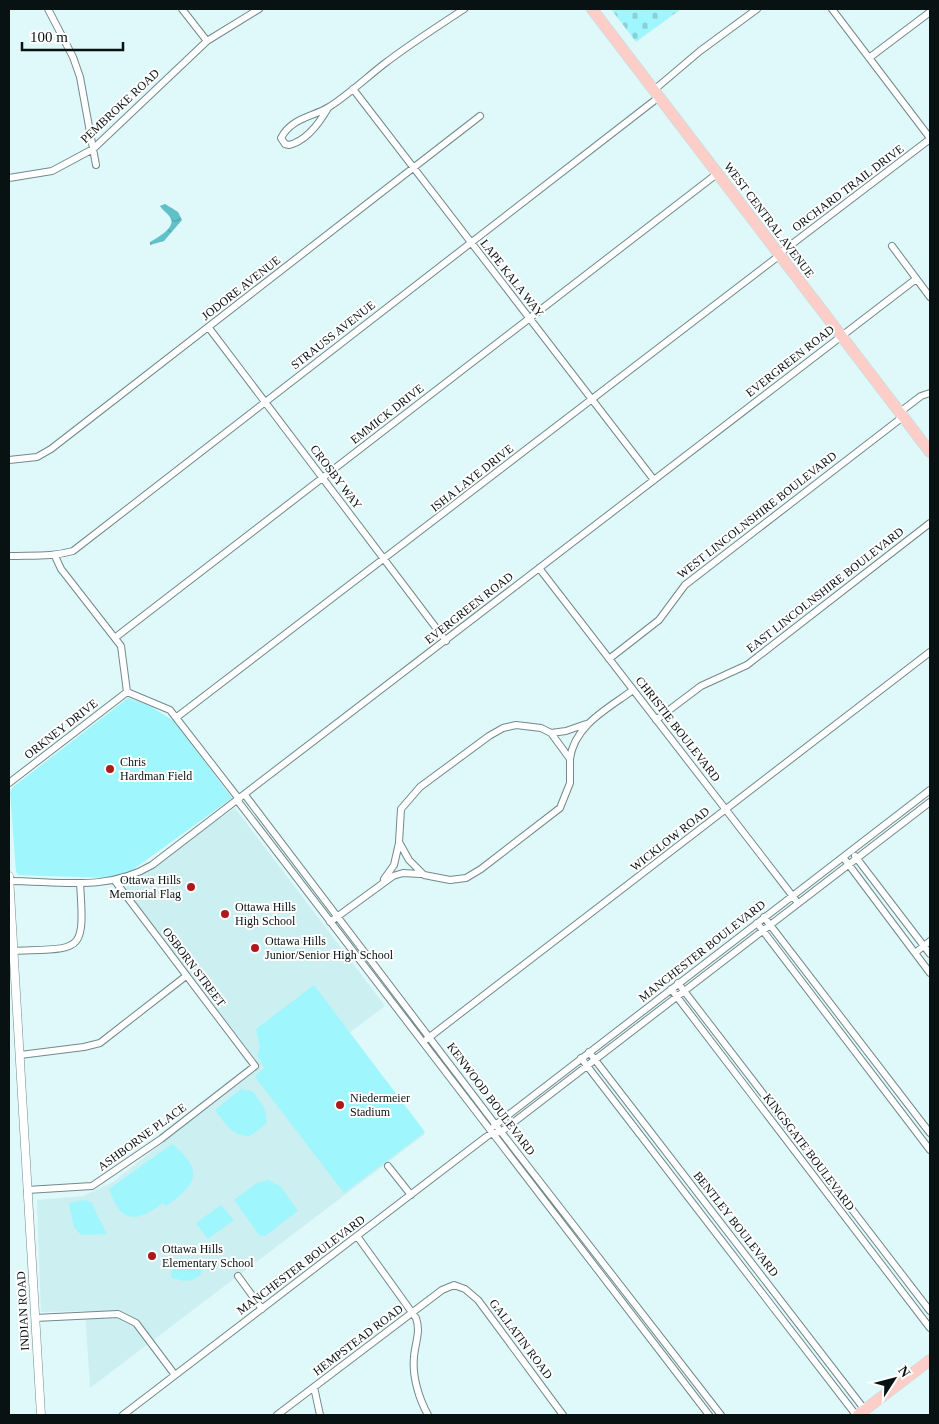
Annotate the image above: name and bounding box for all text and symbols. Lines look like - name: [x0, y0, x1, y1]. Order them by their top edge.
- scale bar: [22, 20, 124, 52]
- text: 100 m: [30, 29, 68, 45]
- street label: PEMBROKE ROAD: [78, 66, 162, 146]
- street label: ORCHARD TRAIL DRIVE: [789, 141, 907, 235]
- street label: WEST CENTRAL AVENUE: [721, 160, 817, 280]
- street label: LAPE KALA WAY: [477, 236, 547, 320]
- street label: JODORE AVENUE: [199, 253, 283, 323]
- street label: STRAUSS AVENUE: [288, 298, 378, 372]
- street label: EVERGREEN ROAD: [743, 322, 837, 400]
- street label: EMMICK DRIVE: [348, 381, 426, 447]
- street label: ISHA LAYE DRIVE: [428, 441, 516, 515]
- street label: CROSBY WAY: [307, 442, 365, 512]
- street label: WEST LINCOLNSHIRE BOULEVARD: [675, 448, 840, 582]
- street label: EAST LINCOLNSHIRE BOULEVARD: [744, 524, 907, 656]
- street label: EVERGREEN ROAD: [422, 569, 516, 647]
- street label: CHRISTIE BOULEVARD: [633, 674, 724, 785]
- street label: ORKNEY DRIVE: [22, 696, 100, 762]
- place label: Chris Hardman Field: [120, 755, 192, 783]
- marker: Chris Hardman Field: [104, 763, 116, 775]
- street label: WICKLOW ROAD: [628, 804, 712, 874]
- place label: Ottawa Hills Memorial Flag: [109, 873, 181, 901]
- marker: Ottawa Hills Memorial Flag: [185, 881, 197, 893]
- street label: MANCHESTER BOULEVARD: [636, 897, 768, 1005]
- place label: Ottawa Hills High School: [235, 900, 296, 928]
- marker: Ottawa Hills High School: [219, 908, 231, 920]
- street label: OSBORN STREET: [160, 925, 229, 1010]
- place label: Ottawa Hills Junior/Senior High School: [265, 934, 394, 962]
- marker: Ottawa Hills Junior/Senior High School: [249, 942, 261, 954]
- street label: KENWOOD BOULEVARD: [444, 1040, 538, 1158]
- place label: Niedermeier Stadium: [350, 1091, 410, 1119]
- street label: KINGSGATE BOULEVARD: [760, 1091, 858, 1213]
- marker: Niedermeier Stadium: [334, 1099, 346, 1111]
- street label: ASHBORNE PLACE: [95, 1100, 189, 1174]
- street label: BENTLEY BOULEVARD: [691, 1169, 782, 1280]
- street label: MANCHESTER BOULEVARD: [234, 1212, 368, 1318]
- place label: Ottawa Hills Elementary School: [162, 1242, 254, 1270]
- marker: Ottawa Hills Elementary School: [146, 1250, 158, 1262]
- street label: INDIAN ROAD: [14, 1271, 32, 1351]
- street label: GALLATIN ROAD: [486, 1296, 556, 1382]
- street label: HEMPSTEAD ROAD: [310, 1301, 406, 1378]
- north arrow: [869, 1354, 919, 1404]
- text: N: [895, 1363, 913, 1380]

